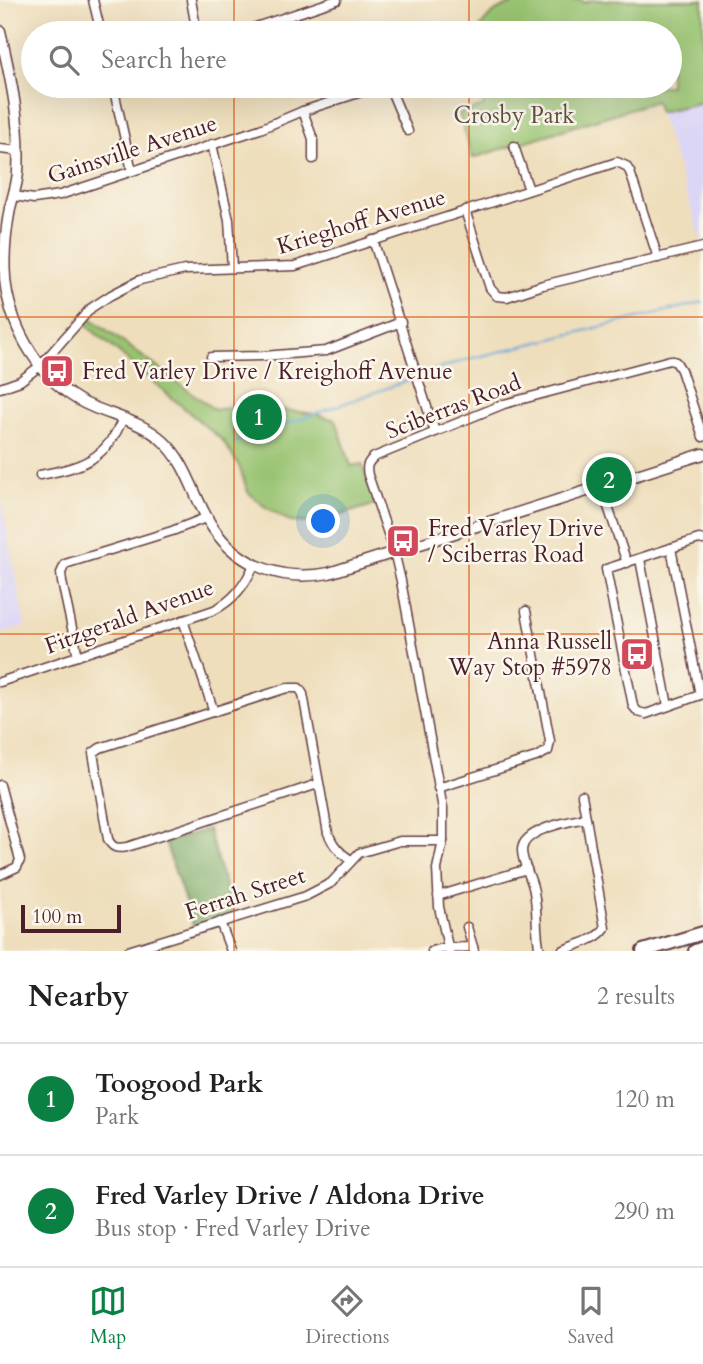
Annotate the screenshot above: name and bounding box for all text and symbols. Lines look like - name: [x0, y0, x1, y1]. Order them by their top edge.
- search box: [21, 21, 682, 98]
- icon: search: [45, 41, 83, 79]
- text: Search here: [101, 42, 227, 77]
- park label: Crosby Park: [453, 100, 575, 131]
- street label: Gainsville Avenue: [43, 107, 221, 191]
- street label: Krieghoff Avenue: [273, 181, 449, 262]
- bus stop icon: Fred Varley Drive / Kreighoff Avenue: [38, 352, 76, 390]
- place label: Fred Varley Drive / Kreighoff Avenue: [82, 356, 453, 387]
- street label: Sciberras Road: [381, 366, 526, 446]
- pin: 1: [236, 391, 282, 443]
- pin: 2: [586, 454, 632, 506]
- your location: [306, 504, 340, 538]
- place label: Fred Varley Drive / Sciberras Road: [428, 513, 604, 570]
- bus stop icon: Fred Varley Drive / Sciberras Road: [384, 522, 422, 560]
- street label: Fitzgerald Avenue: [40, 572, 218, 661]
- place label: Anna Russell Way Stop #5978: [447, 626, 612, 683]
- bus stop icon: Anna Russell Way Stop #5978: [618, 635, 656, 673]
- street label: Ferrah Street: [181, 860, 309, 927]
- scale bar: [21, 902, 121, 934]
- text: 100 m: [32, 904, 82, 930]
- text: Nearby: [28, 976, 129, 1017]
- text: 2 results: [597, 981, 675, 1012]
- text: Toogood Park: [95, 1066, 263, 1101]
- text: 1: [45, 1084, 57, 1115]
- text: 120 m: [614, 1084, 675, 1115]
- text: Park: [95, 1101, 139, 1132]
- text: Fred Varley Drive / Aldona Drive: [95, 1178, 485, 1213]
- text: 2: [45, 1196, 57, 1227]
- text: 290 m: [614, 1196, 675, 1227]
- text: Bus stop · Fred Varley Drive: [95, 1213, 371, 1244]
- tab: Map: [89, 1282, 127, 1350]
- tab: Directions: [306, 1282, 389, 1350]
- tab: Saved: [568, 1282, 614, 1350]

